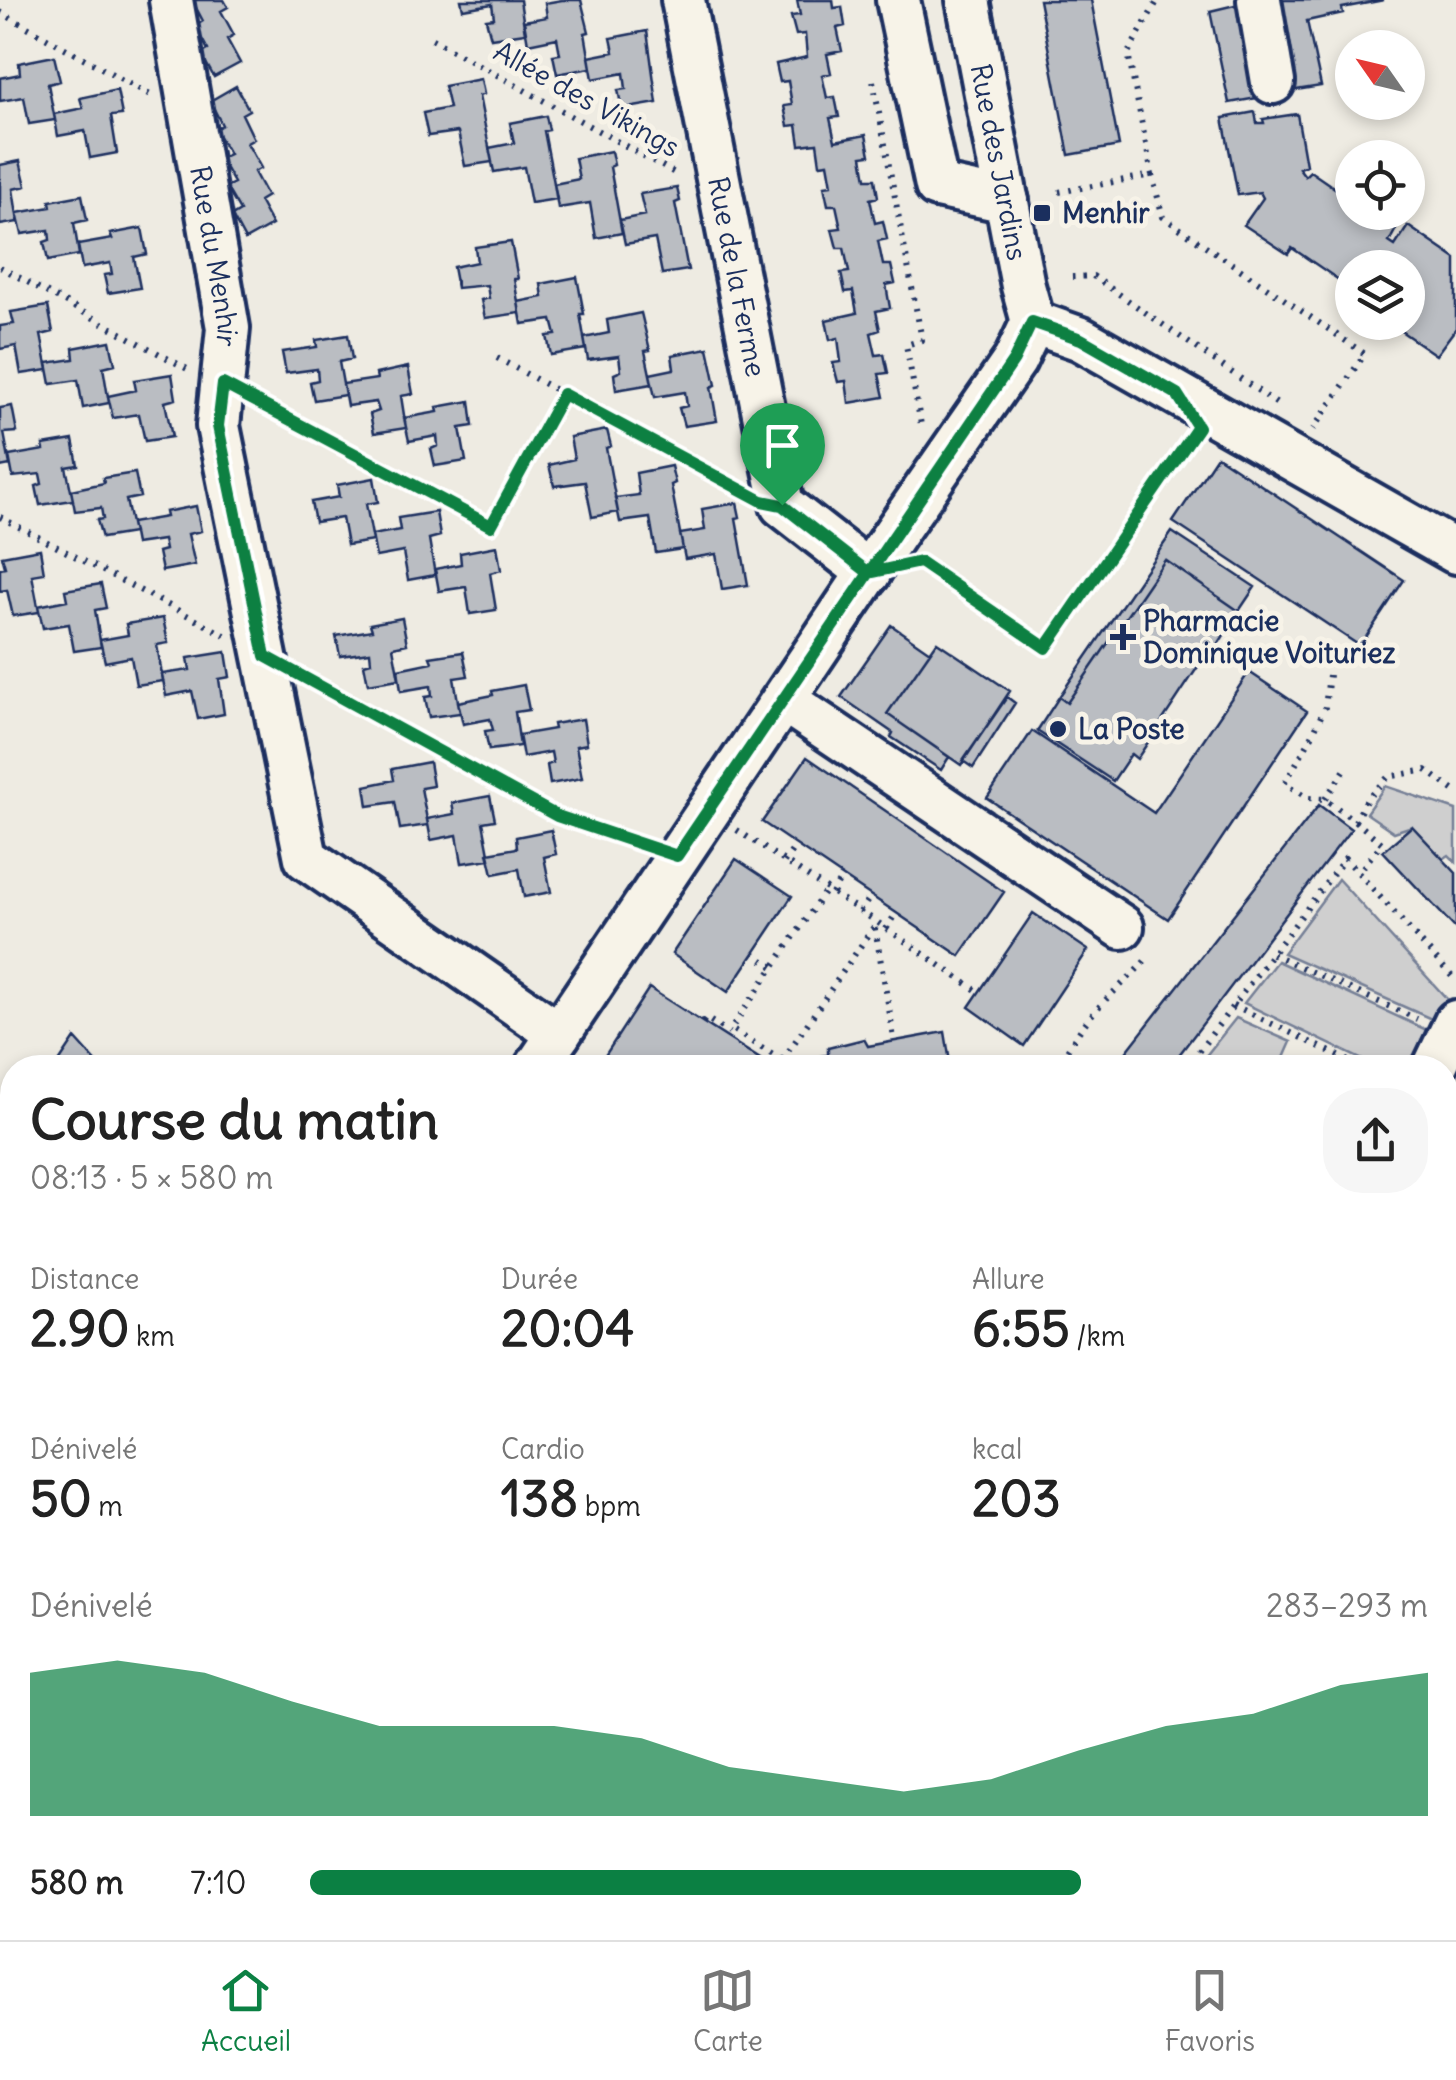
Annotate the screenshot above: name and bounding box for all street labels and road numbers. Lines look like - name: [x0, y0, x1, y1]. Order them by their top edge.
- street label: Allée des Vikings: [488, 33, 686, 165]
- street label: Rue des Jardins: [963, 61, 1036, 263]
- street label: Rue du Menhir: [182, 163, 246, 348]
- street label: Rue de la Ferme: [700, 174, 774, 380]

